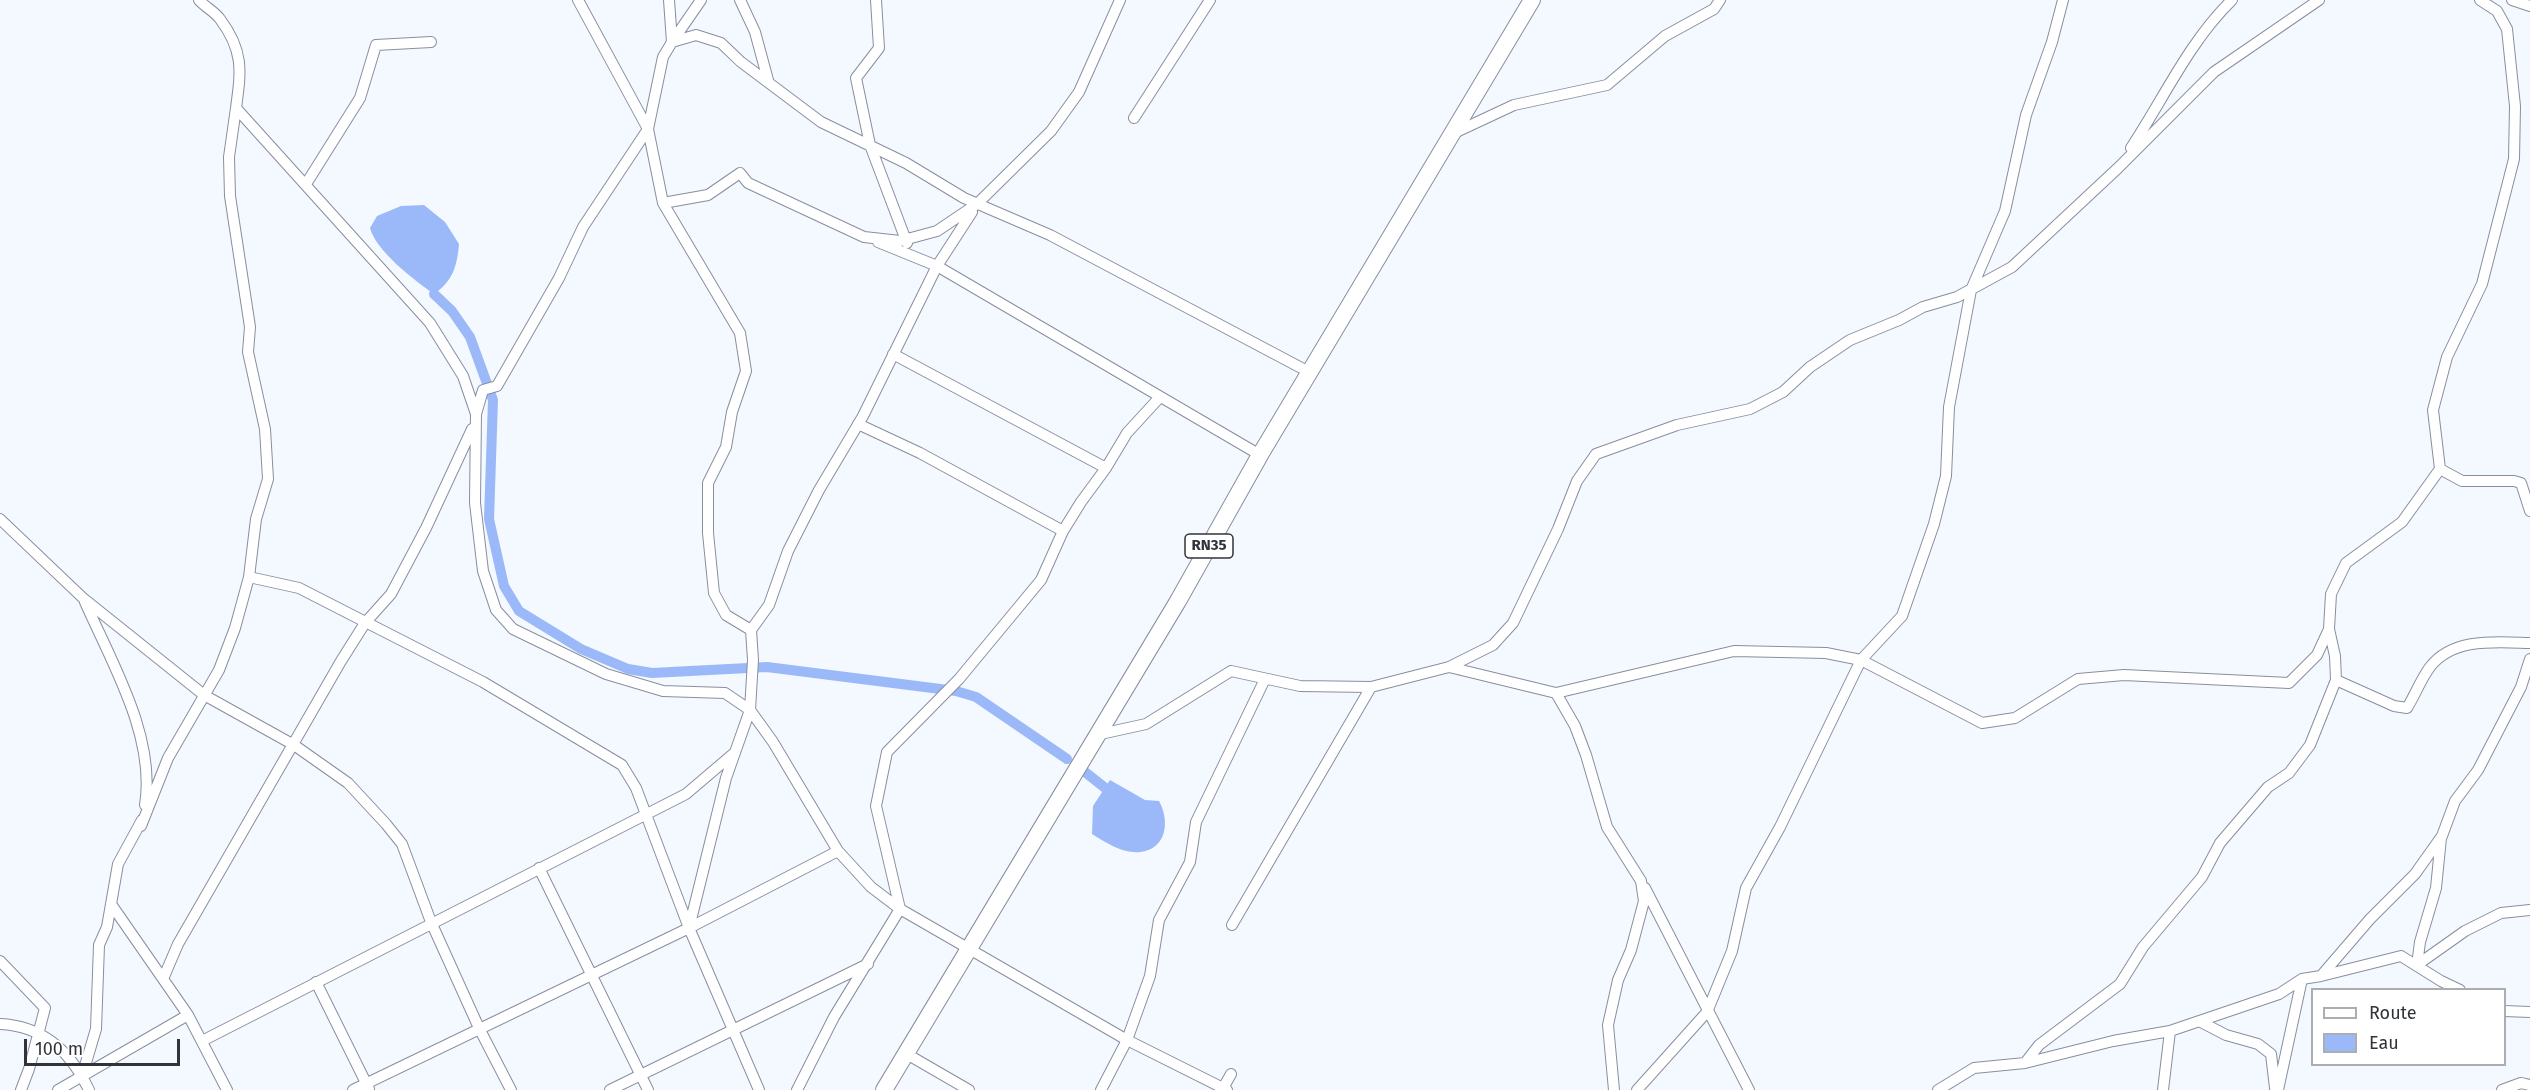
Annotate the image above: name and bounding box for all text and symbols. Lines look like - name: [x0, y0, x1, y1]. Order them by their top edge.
- road number: RN35: [1185, 534, 1233, 558]
- legend: [2311, 988, 2506, 1066]
- text: Route: [2369, 1002, 2417, 1024]
- scale bar: [27, 1027, 183, 1065]
- text: Eau: [2369, 1032, 2399, 1054]
- text: 100 m: [35, 1038, 83, 1060]

